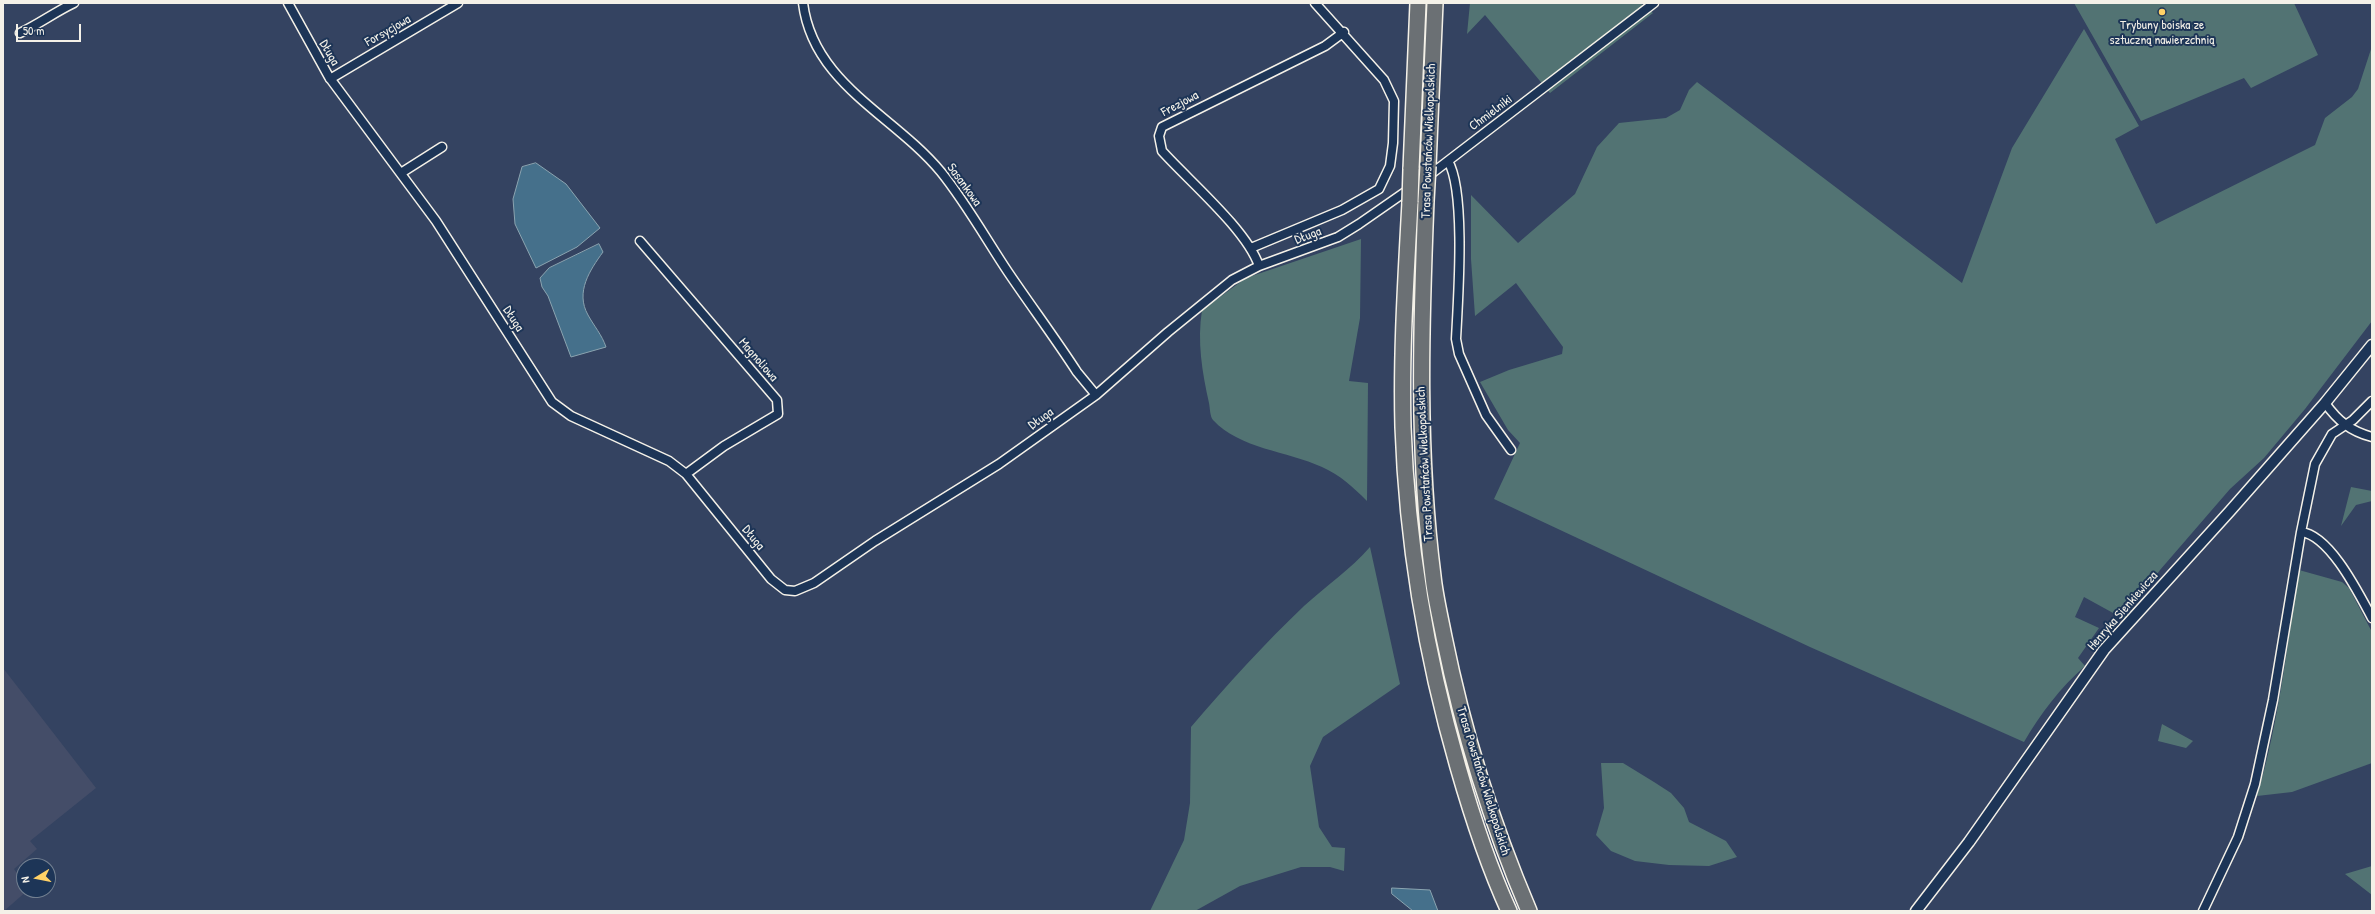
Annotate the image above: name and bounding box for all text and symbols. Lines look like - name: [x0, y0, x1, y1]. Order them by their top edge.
- marker: Trybuny boiska ze sztuczną nawierzchnią: [2157, 7, 2167, 17]
- street label: Forsycjowa: [362, 12, 414, 50]
- scale bar: [18, 16, 83, 42]
- place label: Trybuny boiska ze sztuczną nawierzchnią: [2110, 18, 2214, 49]
- text: 50 m: [23, 22, 44, 39]
- street label: Długa: [315, 37, 343, 69]
- street label: Trasa Powstańców Wielkopolskich: [1419, 63, 1439, 219]
- street label: Frezjowa: [1159, 88, 1201, 120]
- street label: Chmielniki: [1466, 92, 1516, 134]
- street label: Sasankowa: [943, 161, 985, 209]
- street label: Długa: [1293, 224, 1323, 248]
- street label: Długa: [499, 303, 527, 335]
- street label: Magnoliowa: [735, 335, 781, 385]
- street label: Trasa Powstańców Wielkopolskich: [1413, 386, 1437, 542]
- street label: Długa: [1025, 405, 1057, 433]
- street label: Długa: [738, 523, 768, 553]
- street label: Henryka Sienkiewicza: [2085, 568, 2161, 654]
- street label: Trasa Powstańców Wielkopolskich: [1453, 705, 1513, 857]
- north arrow: [16, 858, 56, 898]
- text: N: [18, 876, 33, 884]

